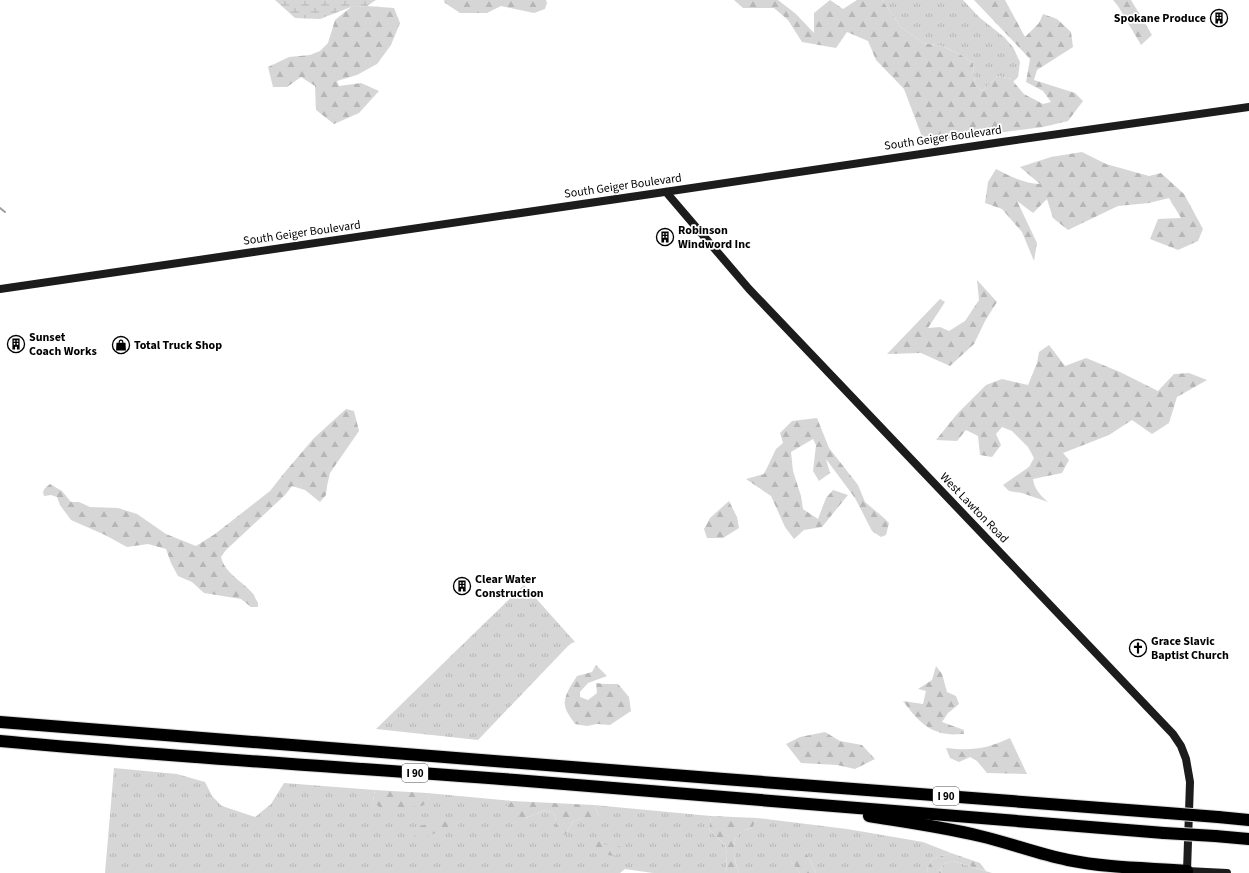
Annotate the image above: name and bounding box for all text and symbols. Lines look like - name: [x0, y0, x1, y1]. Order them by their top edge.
- building icon: Spokane Produce: [1209, 8, 1229, 28]
- place label: Spokane Produce: [1114, 10, 1206, 27]
- street label: South Geiger Boulevard: [883, 121, 1003, 155]
- street label: South Geiger Boulevard: [563, 169, 683, 203]
- street label: South Geiger Boulevard: [242, 216, 362, 250]
- place label: Robinson Windword Inc: [678, 222, 751, 253]
- building icon: Robinson Windword Inc: [655, 227, 675, 247]
- place label: Sunset Coach Works: [29, 329, 97, 360]
- building icon: Sunset Coach Works: [6, 334, 26, 354]
- shop icon: Total Truck Shop: [111, 335, 131, 355]
- place label: Total Truck Shop: [134, 337, 222, 354]
- street label: West Lawton Road: [936, 469, 1012, 547]
- place label: Clear Water Construction: [475, 571, 544, 602]
- building icon: Clear Water Construction: [452, 576, 472, 596]
- place label: Grace Slavic Baptist Church: [1151, 633, 1229, 664]
- church icon: Grace Slavic Baptist Church: [1128, 638, 1148, 658]
- road number: I 90: [402, 764, 428, 782]
- road number: I 90: [933, 787, 959, 805]

